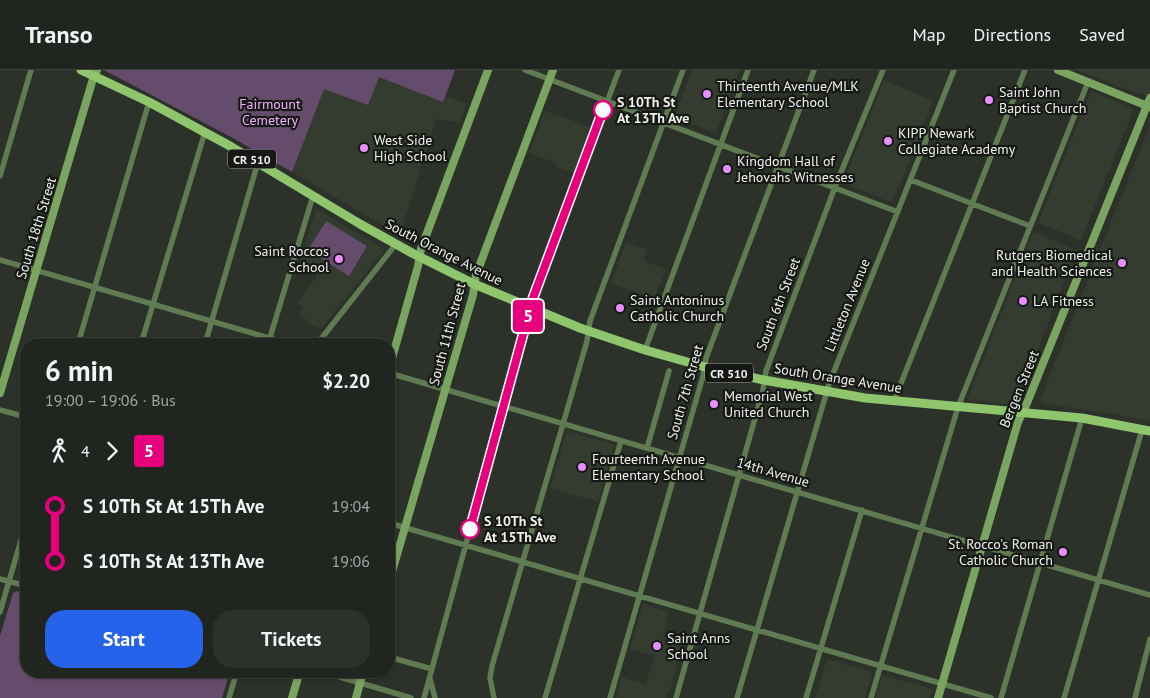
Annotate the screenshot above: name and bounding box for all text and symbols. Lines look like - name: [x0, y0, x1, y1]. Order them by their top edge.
- text: Transo: [25, 19, 93, 50]
- text: Map: [913, 23, 945, 46]
- text: Directions: [973, 23, 1051, 46]
- text: Saved: [1079, 23, 1125, 46]
- place label: Thirteenth Avenue/MLK Elementary School: [717, 77, 859, 111]
- place label: Saint John Baptist Church: [999, 83, 1087, 117]
- marker: Thirteenth Avenue/MLK Elementary School: [701, 88, 713, 100]
- place label: S 10Th St At 13Th Ave: [617, 93, 689, 127]
- marker: Saint John Baptist Church: [983, 94, 995, 106]
- park label: Fairmount Cemetery: [239, 95, 301, 129]
- marker: S 10Th St At 13Th Ave: [593, 100, 613, 120]
- place label: KIPP Newark Collegiate Academy: [898, 124, 1016, 158]
- place label: West Side High School: [374, 131, 447, 165]
- marker: KIPP Newark Collegiate Academy: [882, 135, 894, 147]
- marker: West Side High School: [358, 142, 370, 154]
- road number: CR 510: [228, 150, 276, 168]
- place label: Kingdom Hall of Jehovahs Witnesses: [736, 152, 854, 186]
- marker: Kingdom Hall of Jehovahs Witnesses: [721, 163, 733, 175]
- street label: South 18th Street: [12, 175, 60, 281]
- street label: South Orange Avenue: [382, 215, 506, 289]
- place label: Saint Roccos School: [254, 242, 329, 276]
- place label: Rutgers Biomedical and Health Sciences: [991, 246, 1112, 280]
- marker: Saint Roccos School: [333, 253, 345, 265]
- street label: South 6th Street: [752, 255, 804, 353]
- street label: Littleton Avenue: [820, 256, 874, 354]
- marker: Rutgers Biomedical and Health Sciences: [1116, 257, 1128, 269]
- street label: South 11th Street: [425, 280, 469, 387]
- place label: Saint Antoninus Catholic Church: [630, 291, 724, 325]
- place label: LA Fitness: [1033, 292, 1094, 310]
- marker: LA Fitness: [1017, 295, 1029, 307]
- line badge: 5: [512, 300, 544, 332]
- marker: Saint Antoninus Catholic Church: [614, 302, 626, 314]
- text: 5: [523, 304, 533, 327]
- street label: South 7th Street: [663, 342, 707, 441]
- street label: Bergen Street: [995, 347, 1043, 430]
- text: 6 min: [45, 352, 113, 389]
- street label: South Orange Avenue: [773, 359, 903, 397]
- road number: CR 510: [705, 364, 753, 382]
- text: $2.20: [322, 369, 370, 393]
- place label: Memorial West United Church: [724, 387, 813, 421]
- text: 19:00 – 19:06 · Bus: [45, 390, 176, 410]
- marker: Memorial West United Church: [708, 398, 720, 410]
- icon: walk: [45, 437, 73, 465]
- icon: forward: [98, 437, 126, 465]
- text: 5: [144, 439, 154, 462]
- text: 4: [81, 441, 90, 461]
- place label: Fourteenth Avenue Elementary School: [592, 450, 705, 484]
- street label: 14th Avenue: [735, 453, 811, 491]
- marker: Fourteenth Avenue Elementary School: [576, 461, 588, 473]
- text: S 10Th St At 15Th Ave: [83, 494, 264, 518]
- text: 19:04: [332, 496, 370, 516]
- place label: S 10Th St At 15Th Ave: [484, 512, 556, 546]
- marker: S 10Th St At 15Th Ave: [460, 519, 480, 539]
- place label: St. Rocco's Roman Catholic Church: [948, 535, 1053, 569]
- marker: St. Rocco's Roman Catholic Church: [1057, 546, 1069, 558]
- text: S 10Th St At 13Th Ave: [83, 549, 264, 573]
- text: 19:06: [332, 551, 370, 571]
- button: Start: [45, 610, 203, 668]
- button: Tickets: [213, 610, 370, 668]
- place label: Saint Anns School: [667, 629, 730, 663]
- marker: Saint Anns School: [651, 640, 663, 652]

